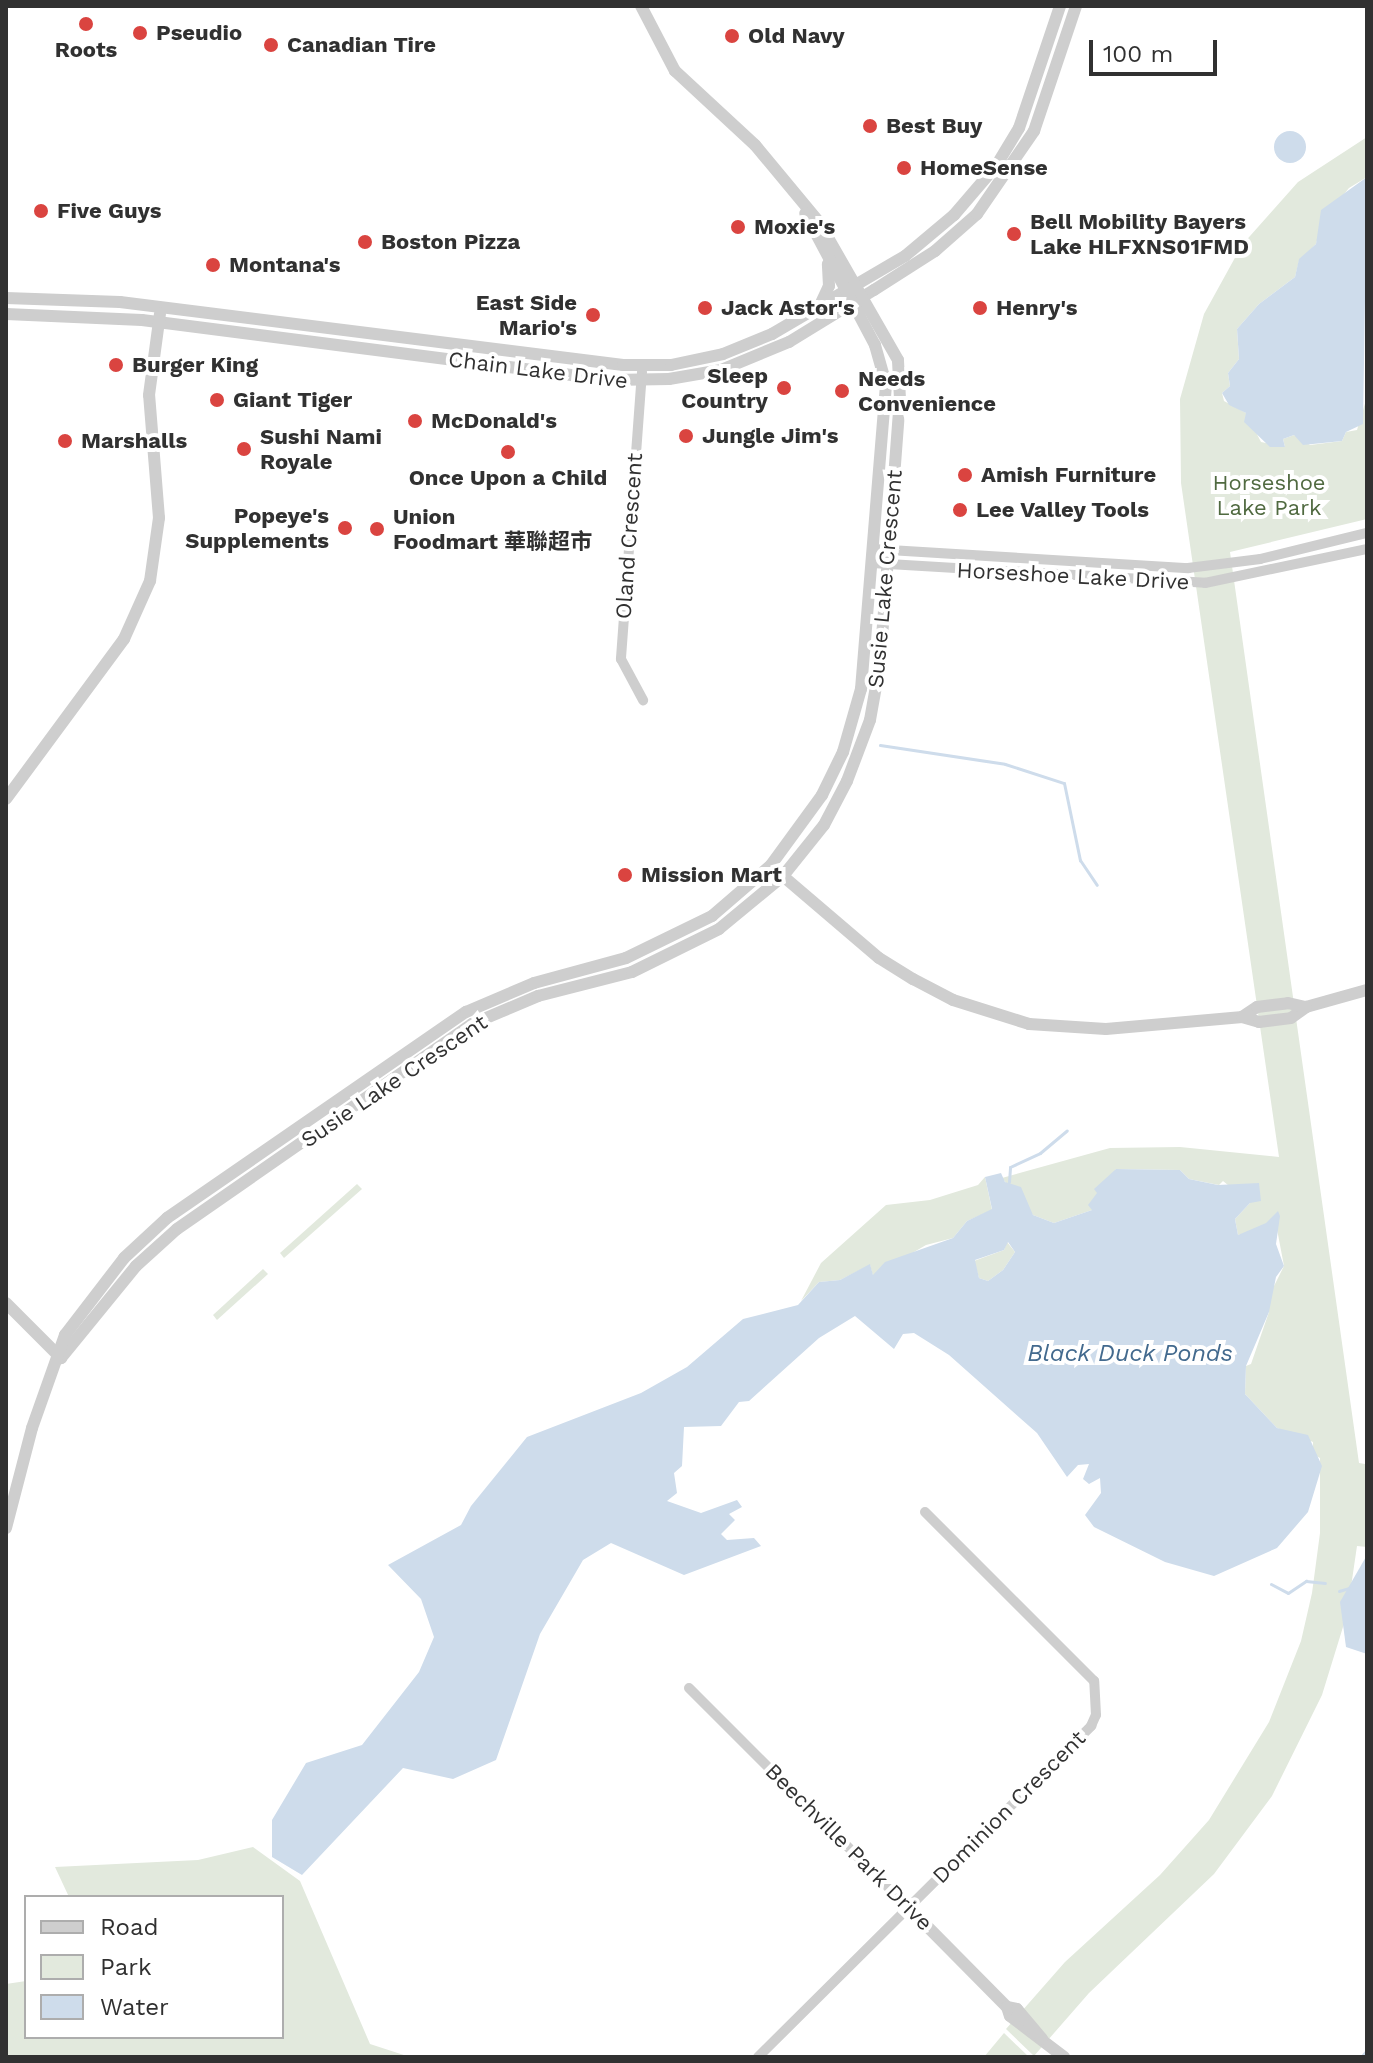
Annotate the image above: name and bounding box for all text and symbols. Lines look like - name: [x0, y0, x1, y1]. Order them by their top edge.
- marker: Roots: [77, 15, 95, 33]
- place label: Pseudio: [156, 20, 242, 46]
- place label: Old Navy: [748, 23, 845, 49]
- marker: Pseudio: [131, 24, 149, 42]
- scale bar: [1093, 24, 1221, 74]
- marker: Old Navy: [723, 27, 741, 45]
- place label: Canadian Tire: [287, 32, 436, 58]
- marker: Canadian Tire: [262, 36, 280, 54]
- place label: Roots: [55, 37, 117, 63]
- text: 100 m: [1103, 40, 1173, 68]
- place label: Best Buy: [886, 113, 982, 139]
- marker: Best Buy: [861, 117, 879, 135]
- place label: HomeSense: [920, 155, 1048, 181]
- marker: HomeSense: [895, 159, 913, 177]
- place label: Five Guys: [57, 198, 161, 224]
- marker: Five Guys: [32, 202, 50, 220]
- place label: Bell Mobility Bayers Lake HLFXNS01FMD: [1030, 208, 1249, 260]
- place label: Moxie's: [754, 214, 835, 240]
- marker: Moxie's: [729, 218, 747, 236]
- marker: Bell Mobility Bayers Lake HLFXNS01FMD: [1005, 225, 1023, 243]
- place label: Boston Pizza: [381, 229, 520, 255]
- marker: Boston Pizza: [356, 233, 374, 251]
- place label: Montana's: [229, 252, 341, 278]
- marker: Montana's: [204, 256, 222, 274]
- place label: East Side Mario's: [476, 289, 577, 340]
- place label: Jack Astor's: [721, 295, 855, 321]
- place label: Henry's: [996, 295, 1078, 321]
- marker: Jack Astor's: [696, 299, 714, 317]
- marker: Henry's: [971, 299, 989, 317]
- marker: East Side Mario's: [584, 306, 602, 324]
- street label: Chain Lake Drive: [447, 346, 629, 394]
- place label: Burger King: [132, 352, 258, 378]
- marker: Burger King: [107, 356, 125, 374]
- place label: Sleep Country: [681, 362, 768, 414]
- place label: Needs Convenience: [858, 365, 996, 416]
- marker: Sleep Country: [775, 379, 793, 397]
- marker: Needs Convenience: [833, 382, 851, 400]
- place label: Giant Tiger: [233, 387, 353, 413]
- marker: Giant Tiger: [208, 391, 226, 409]
- place label: McDonald's: [431, 408, 557, 434]
- marker: McDonald's: [406, 412, 424, 430]
- place label: Sushi Nami Royale: [260, 423, 382, 474]
- place label: Jungle Jim's: [702, 423, 839, 449]
- marker: Jungle Jim's: [677, 427, 695, 445]
- place label: Marshalls: [81, 428, 187, 454]
- marker: Marshalls: [56, 432, 74, 450]
- marker: Sushi Nami Royale: [235, 440, 253, 458]
- marker: Once Upon a Child: [499, 443, 517, 461]
- street label: Oland Crescent: [610, 452, 648, 620]
- place label: Amish Furniture: [981, 462, 1156, 488]
- place label: Once Upon a Child: [409, 465, 607, 491]
- marker: Amish Furniture: [956, 466, 974, 484]
- street label: Susie Lake Crescent: [862, 469, 908, 689]
- park label: Horseshoe Lake Park: [1212, 469, 1326, 520]
- place label: Lee Valley Tools: [976, 497, 1150, 523]
- marker: Lee Valley Tools: [951, 501, 969, 519]
- place label: Popeye's Supplements: [185, 502, 329, 554]
- place label: Union Foodmart 華聯超市: [393, 503, 592, 554]
- marker: Popeye's Supplements: [336, 519, 354, 537]
- marker: Union Foodmart 華聯超市: [368, 520, 386, 538]
- street label: Horseshoe Lake Drive: [956, 557, 1190, 595]
- place label: Mission Mart: [641, 862, 782, 888]
- marker: Mission Mart: [616, 866, 634, 884]
- street label: Susie Lake Crescent: [296, 1009, 492, 1153]
- water label: Black Duck Ponds: [1027, 1340, 1233, 1368]
- street label: Dominion Crescent: [927, 1725, 1091, 1889]
- street label: Beechville Park Drive: [760, 1758, 938, 1936]
- legend: [24, 1895, 284, 2039]
- text: Road: [100, 1913, 159, 1941]
- text: Park: [100, 1953, 152, 1981]
- text: Water: [100, 1993, 169, 2021]

